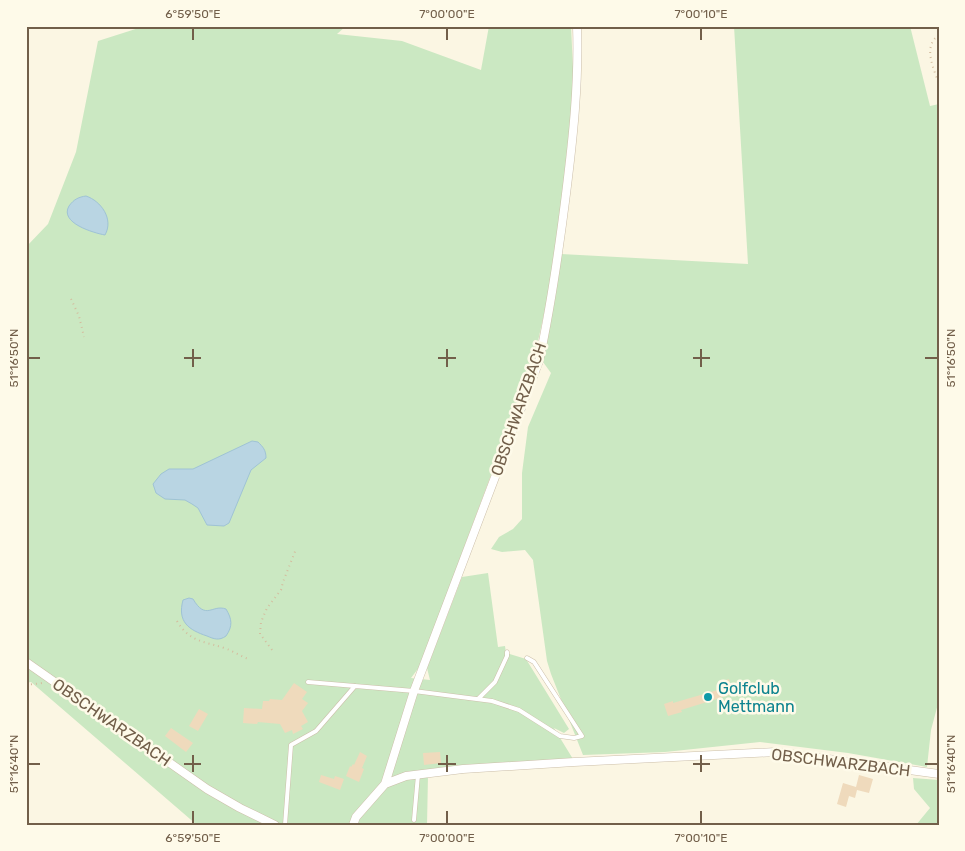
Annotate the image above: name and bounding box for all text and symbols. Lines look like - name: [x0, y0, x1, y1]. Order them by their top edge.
- text: 6°59'50"E: [165, 7, 221, 21]
- text: 7°00'00"E: [419, 7, 475, 21]
- text: 7°00'10"E: [674, 7, 728, 21]
- text: 51°16'50"N: [7, 329, 21, 387]
- text: 51°16'50"N: [944, 329, 958, 387]
- street label: OBSCHWARZBACH: [487, 340, 550, 478]
- street label: OBSCHWARZBACH: [49, 675, 174, 770]
- place label: Golfclub Mettmann: [718, 679, 795, 716]
- marker: Golfclub Mettmann: [702, 691, 714, 703]
- text: 51°16'40"N: [7, 735, 21, 793]
- text: 51°16'40"N: [944, 735, 958, 793]
- street label: OBSCHWARZBACH: [770, 745, 912, 780]
- text: 6°59'50"E: [165, 831, 221, 845]
- text: 7°00'00"E: [419, 831, 475, 845]
- text: 7°00'10"E: [674, 831, 728, 845]

